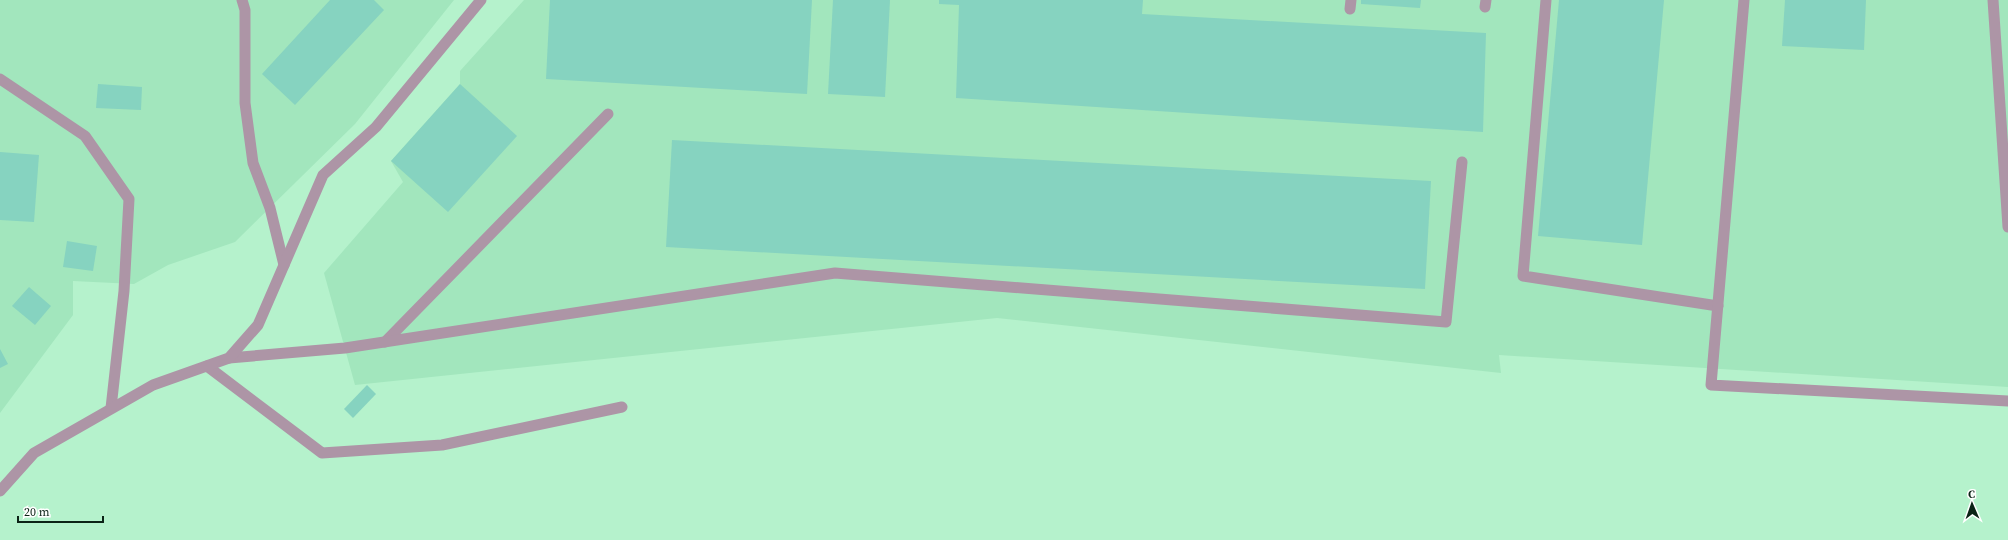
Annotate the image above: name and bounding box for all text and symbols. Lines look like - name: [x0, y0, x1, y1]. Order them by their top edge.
- north arrow: [1952, 484, 1992, 524]
- text: С: [1968, 487, 1976, 502]
- scale bar: [18, 498, 103, 524]
- text: 20 m: [24, 504, 50, 520]

